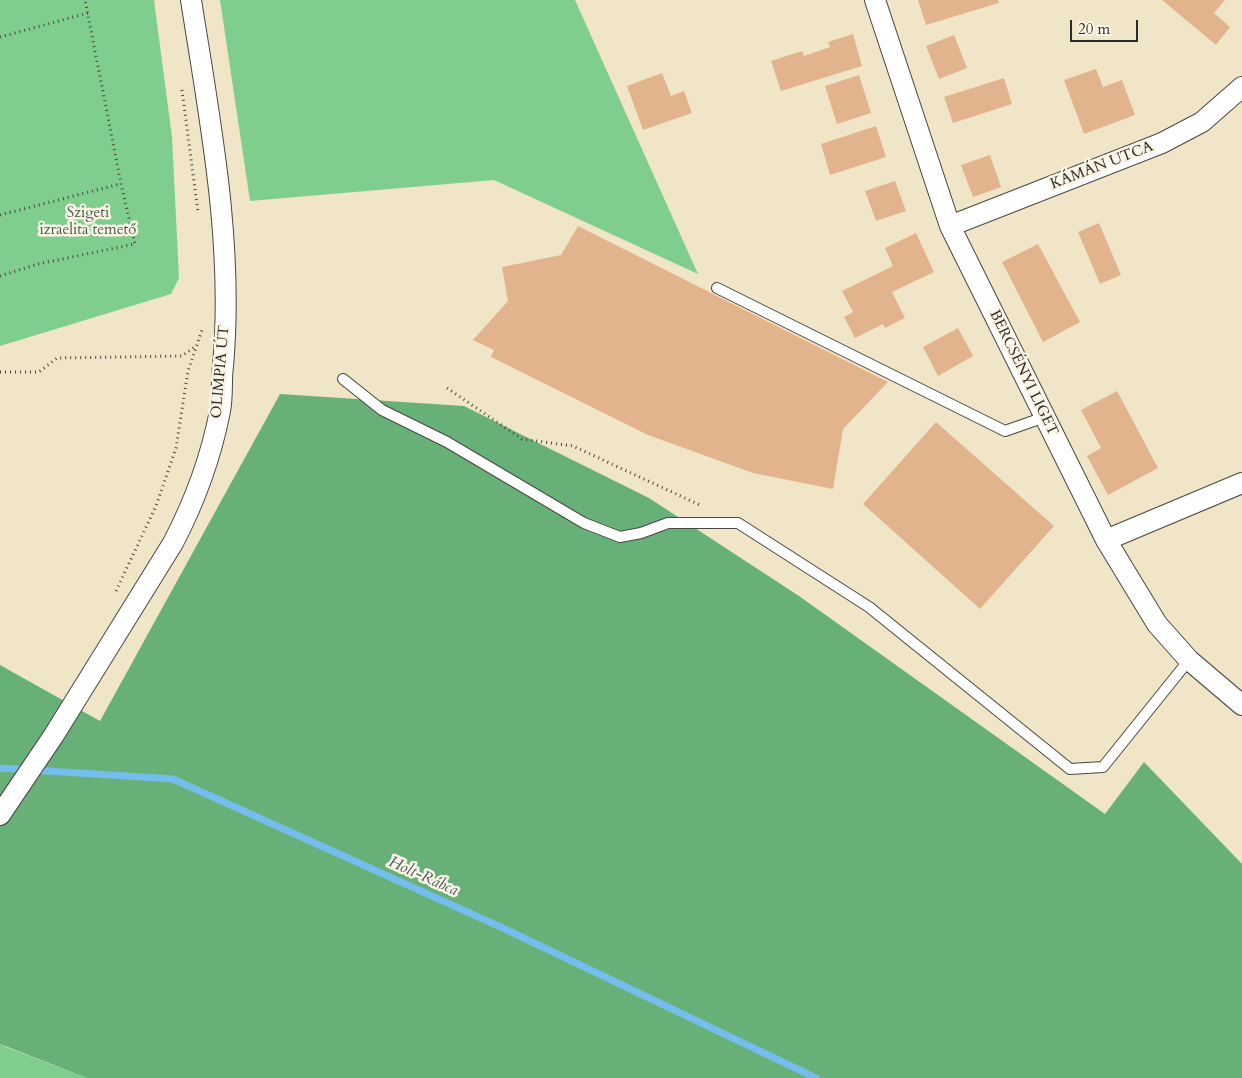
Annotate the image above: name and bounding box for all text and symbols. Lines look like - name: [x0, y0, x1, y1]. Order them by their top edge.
- scale bar: [1072, 10, 1140, 42]
- text: 20 m: [1078, 19, 1110, 39]
- street label: KÁMÁN UTCA: [1048, 138, 1156, 194]
- park label: Szigeti izraelita temető: [40, 205, 136, 240]
- street label: BERCSÉNYI LIGET: [985, 307, 1061, 439]
- street label: OLIMPIA ÚT: [208, 325, 234, 419]
- water label: Holt-Rábca: [385, 853, 461, 901]

